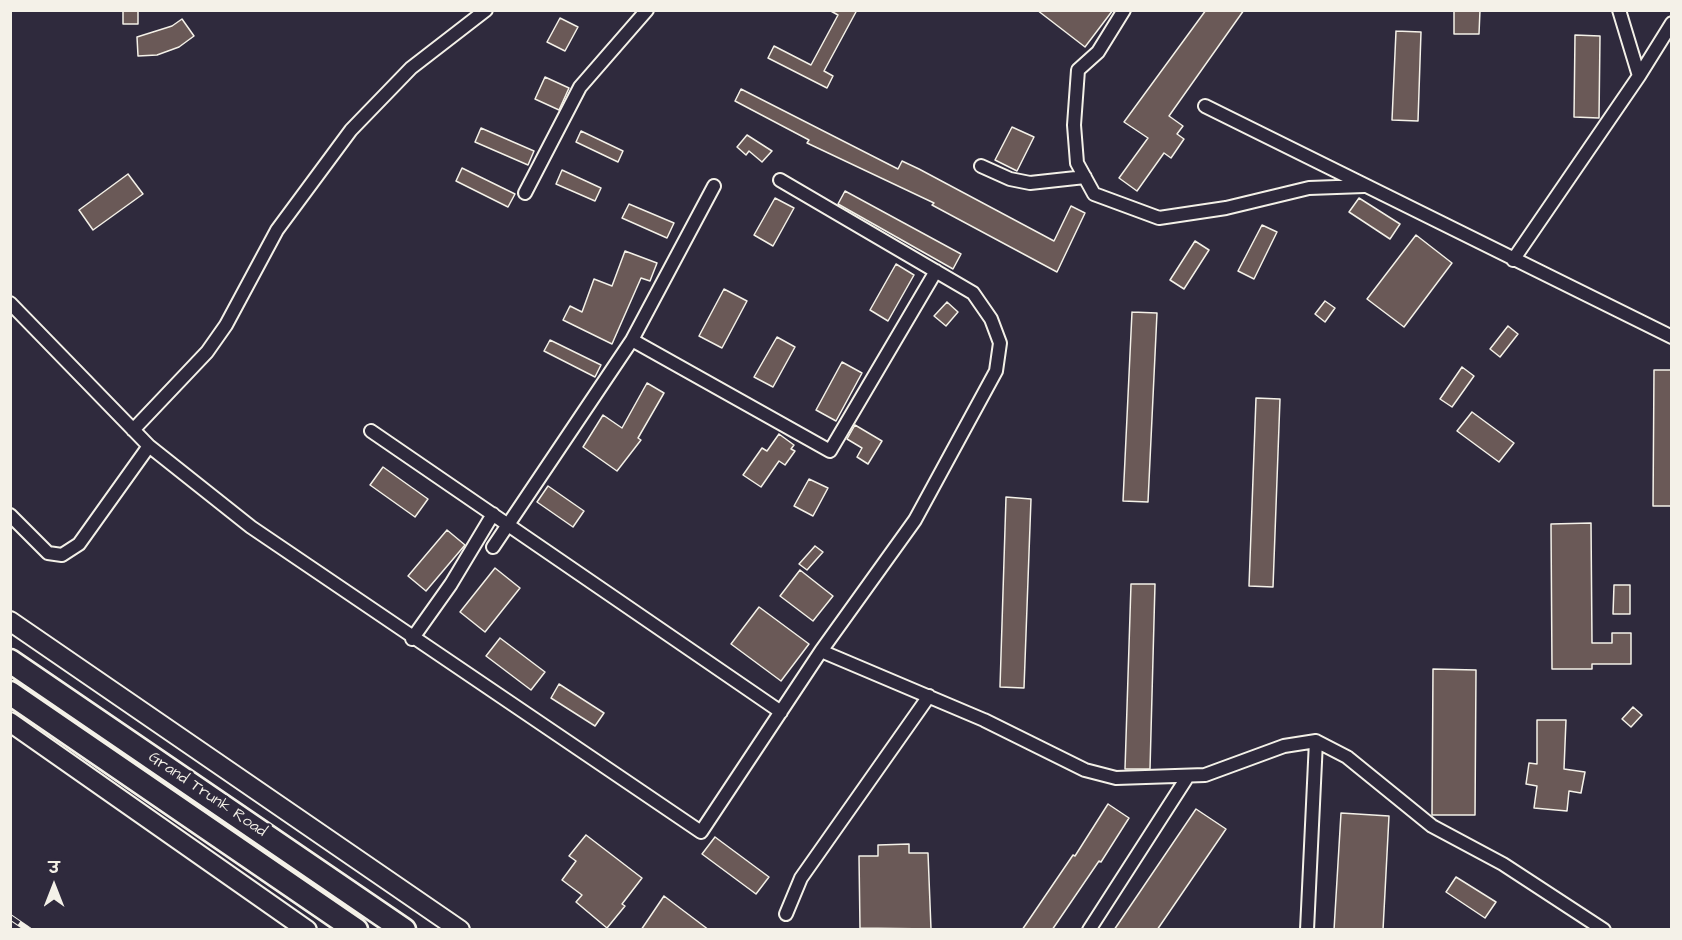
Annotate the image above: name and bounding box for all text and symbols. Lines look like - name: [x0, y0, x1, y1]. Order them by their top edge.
- street label: Grand Trunk Road: [144, 748, 270, 842]
- north arrow: [24, 856, 84, 916]
- text: उ: [49, 857, 59, 879]

